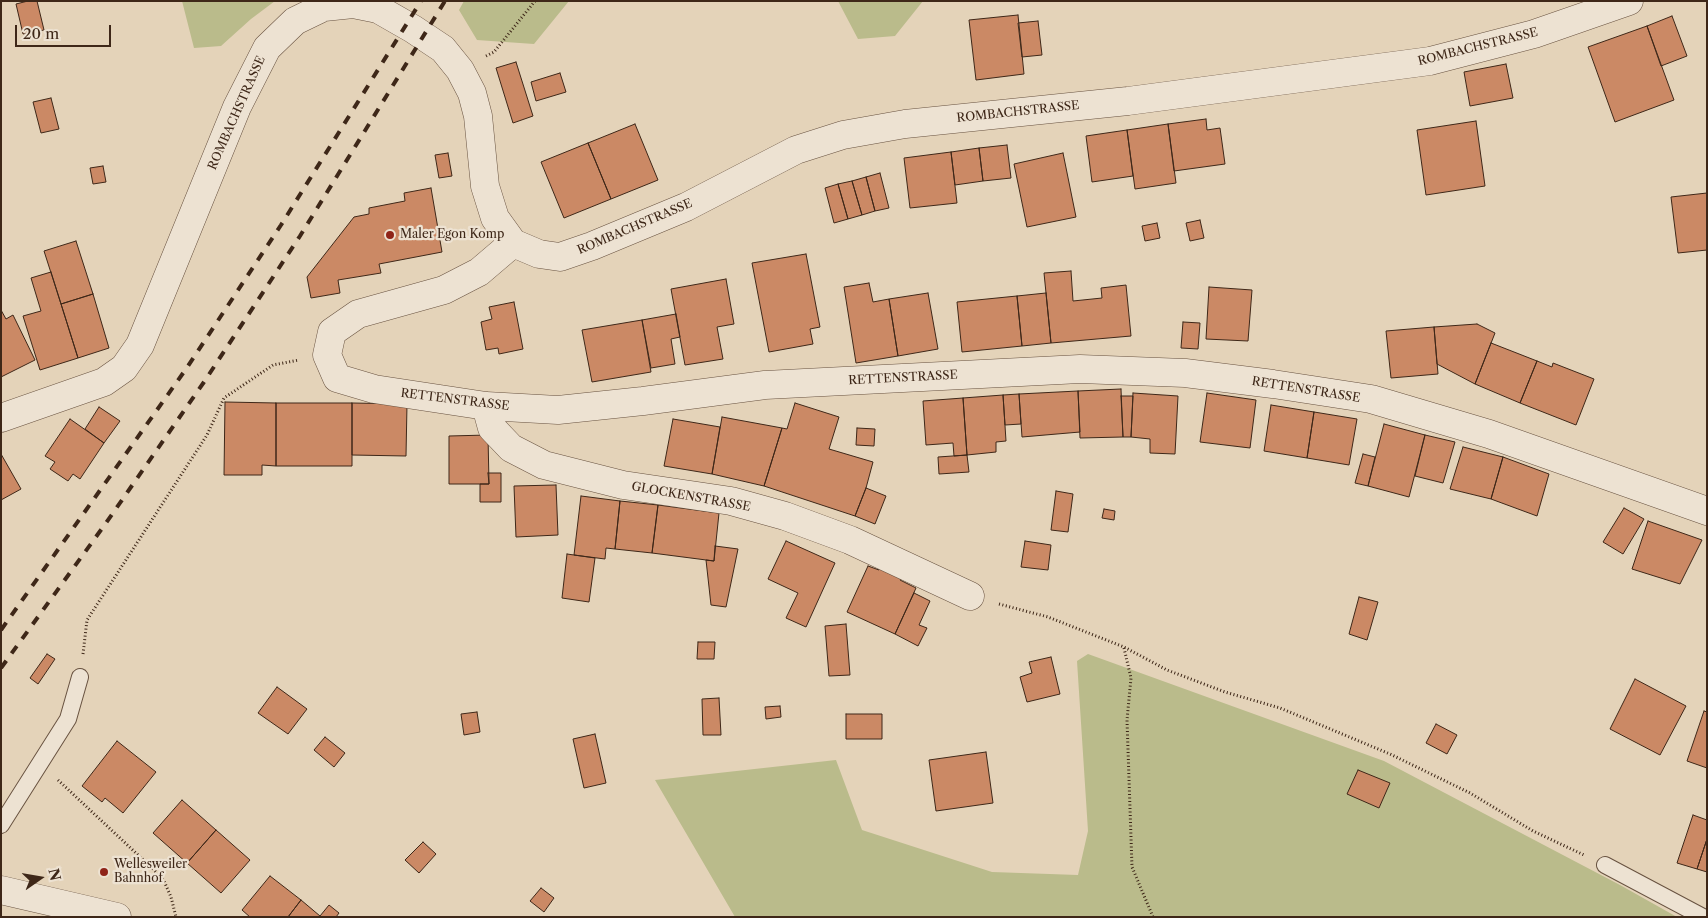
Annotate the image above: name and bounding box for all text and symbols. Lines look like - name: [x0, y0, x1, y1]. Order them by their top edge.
- scale bar: [18, 15, 114, 47]
- text: 20 m: [23, 24, 59, 43]
- street label: ROMBACHSTRASSE: [1416, 25, 1540, 69]
- street label: ROMBACHSTRASSE: [205, 54, 269, 172]
- street label: ROMBACHSTRASSE: [956, 98, 1080, 126]
- street label: ROMBACHSTRASSE: [575, 196, 695, 258]
- place label: Maler Egon Komp: [400, 228, 504, 242]
- marker: Maler Egon Komp: [384, 229, 396, 241]
- street label: RETTENSTRASSE: [848, 368, 958, 388]
- street label: RETTENSTRASSE: [1251, 374, 1361, 406]
- street label: RETTENSTRASSE: [400, 386, 510, 414]
- street label: GLOCKENSTRASSE: [630, 479, 752, 515]
- north arrow: [15, 853, 65, 903]
- place label: Wellesweiler Bahnhof: [114, 858, 187, 886]
- marker: Wellesweiler Bahnhof: [98, 866, 110, 878]
- text: N: [44, 867, 65, 883]

